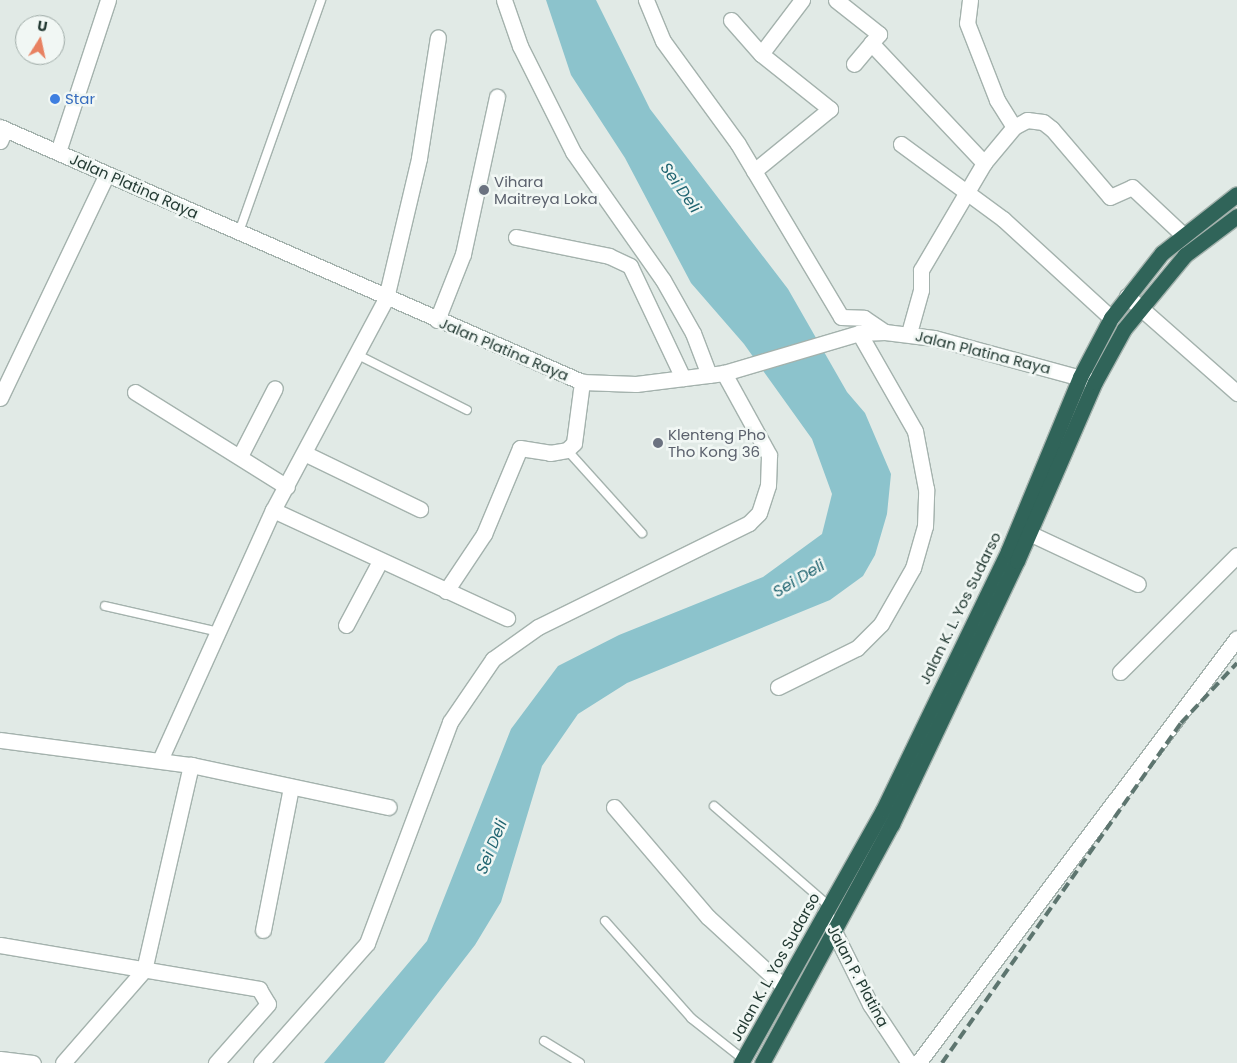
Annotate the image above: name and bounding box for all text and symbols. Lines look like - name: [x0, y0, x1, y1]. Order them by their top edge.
- north arrow: [15, 15, 65, 65]
- text: U: [36, 16, 49, 37]
- place label: Star: [65, 90, 95, 108]
- marker: Star: [49, 93, 61, 105]
- street label: Jalan Platina Raya: [67, 150, 201, 222]
- water label: Sei Deli: [656, 159, 704, 217]
- place label: Vihara Maitreya Loka: [494, 172, 598, 207]
- marker: Vihara Maitreya Loka: [478, 184, 490, 196]
- street label: Jalan Platina Raya: [437, 314, 571, 384]
- street label: Jalan Platina Raya: [913, 326, 1053, 378]
- place label: Klenteng Pho Tho Kong 36: [668, 425, 766, 460]
- marker: Klenteng Pho Tho Kong 36: [652, 437, 664, 449]
- street label: Jalan K. L. Yos Sudarso: [915, 529, 1005, 687]
- water label: Sei Deli: [770, 556, 828, 602]
- water label: Sei Deli: [472, 817, 512, 877]
- street label: Jalan K. L. Yos Sudarso: [727, 890, 823, 1044]
- street label: Jalan P. Platina: [824, 922, 892, 1030]

